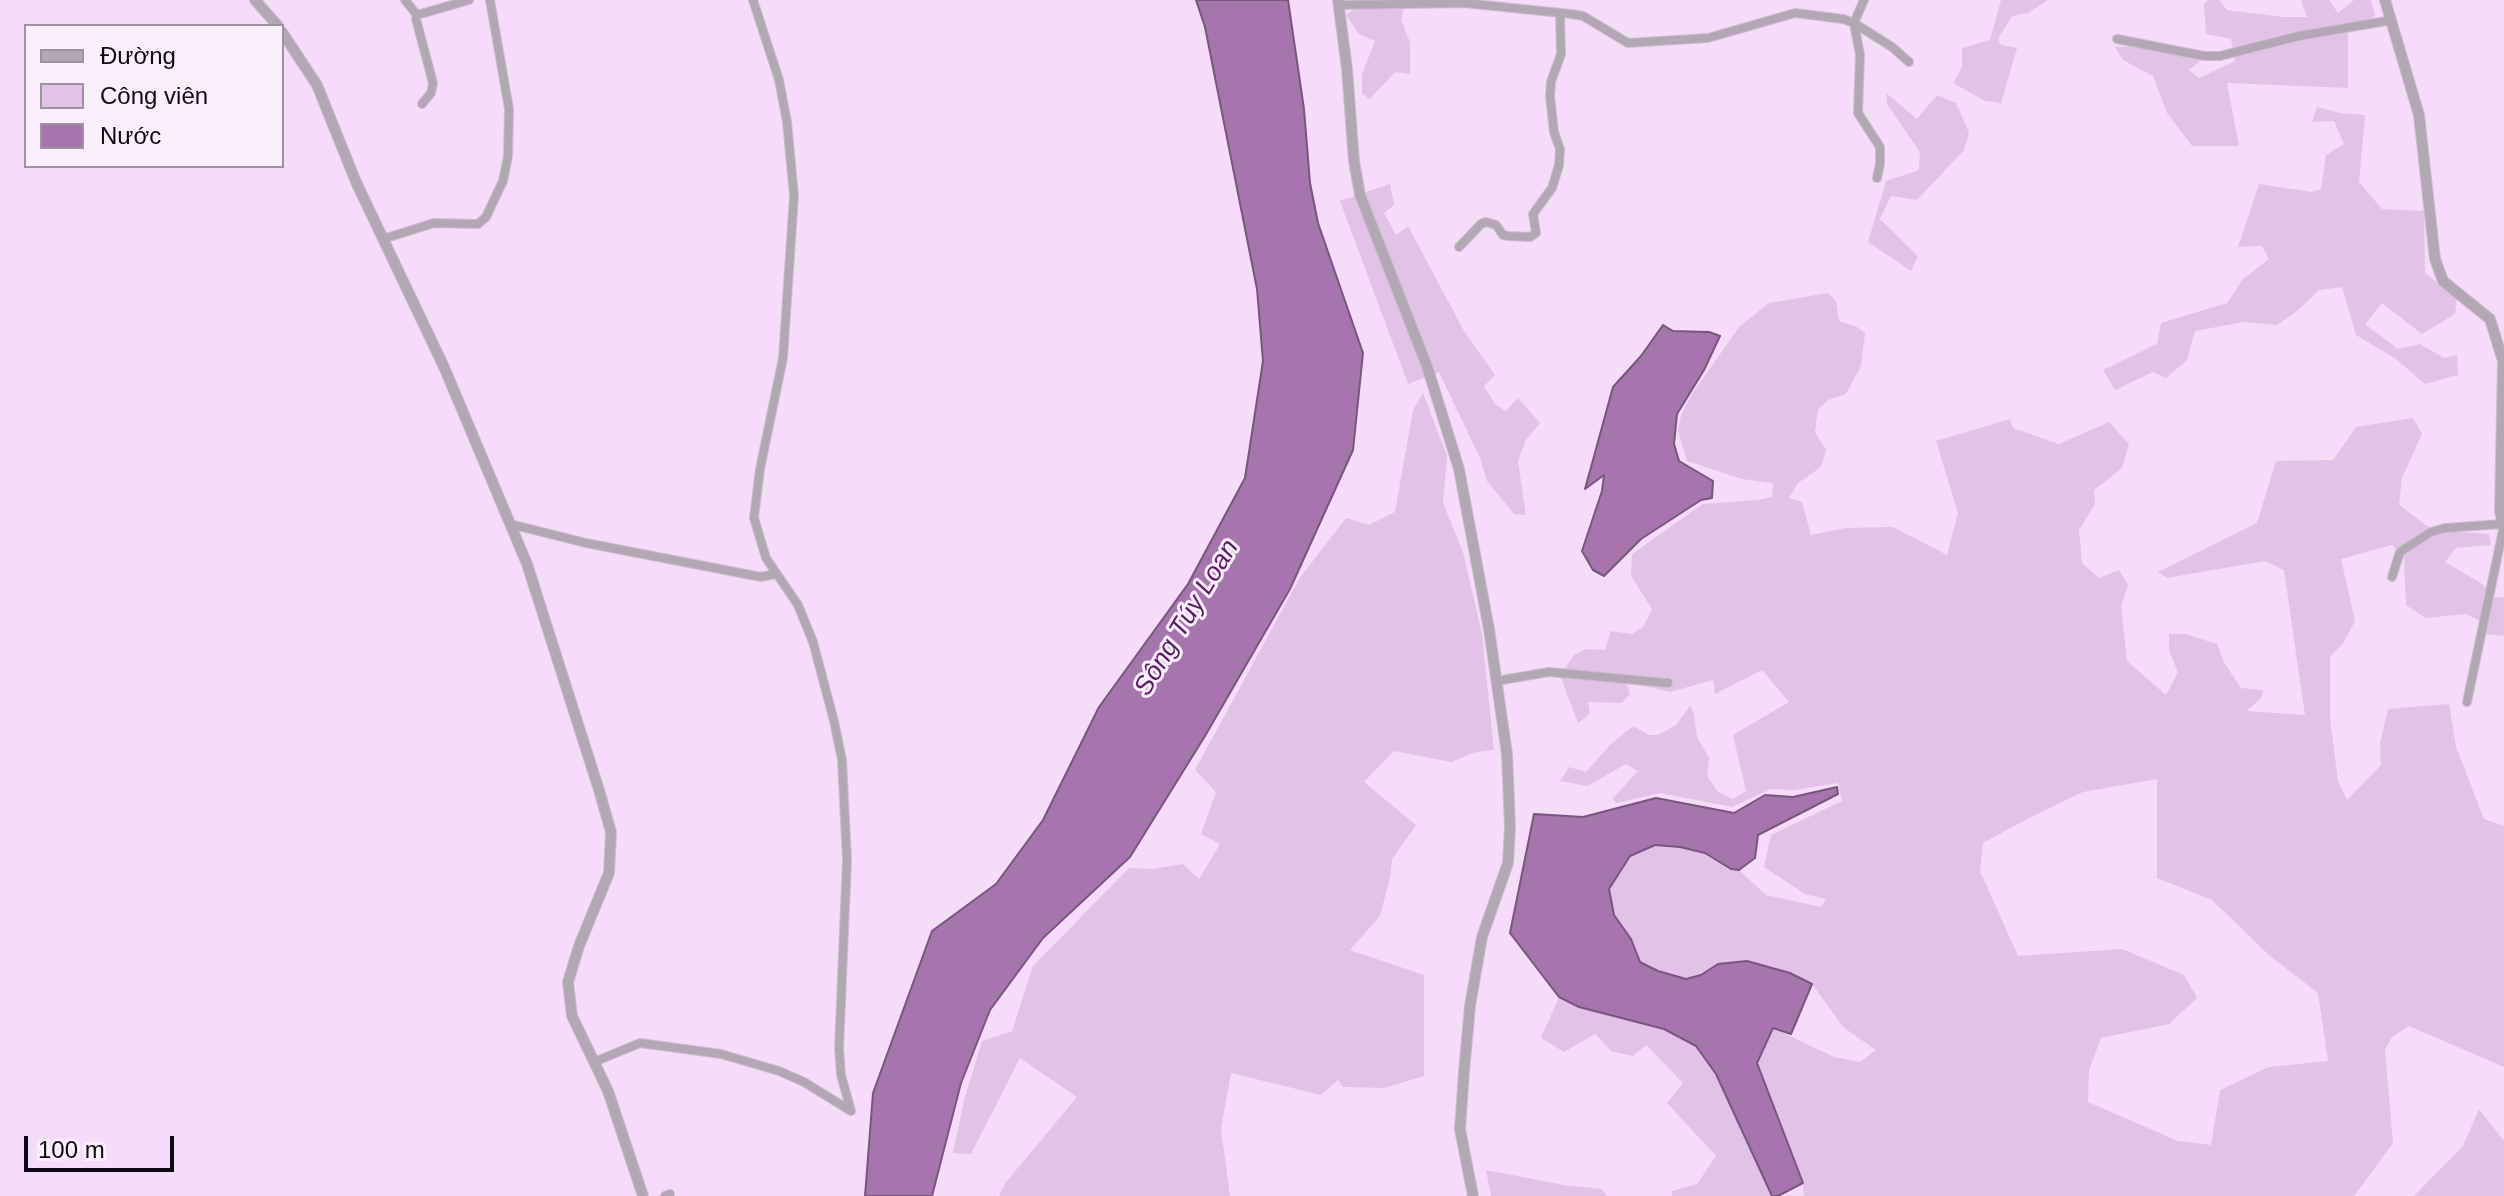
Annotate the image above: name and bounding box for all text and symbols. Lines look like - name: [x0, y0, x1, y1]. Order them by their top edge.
- legend: [24, 24, 284, 168]
- text: Đường: [100, 42, 176, 69]
- text: Công viên: [100, 82, 208, 109]
- text: Nước: [100, 122, 161, 149]
- water label: Sông Túy Loan: [1128, 534, 1246, 702]
- scale bar: [28, 1120, 178, 1170]
- text: 100 m: [38, 1136, 105, 1163]

